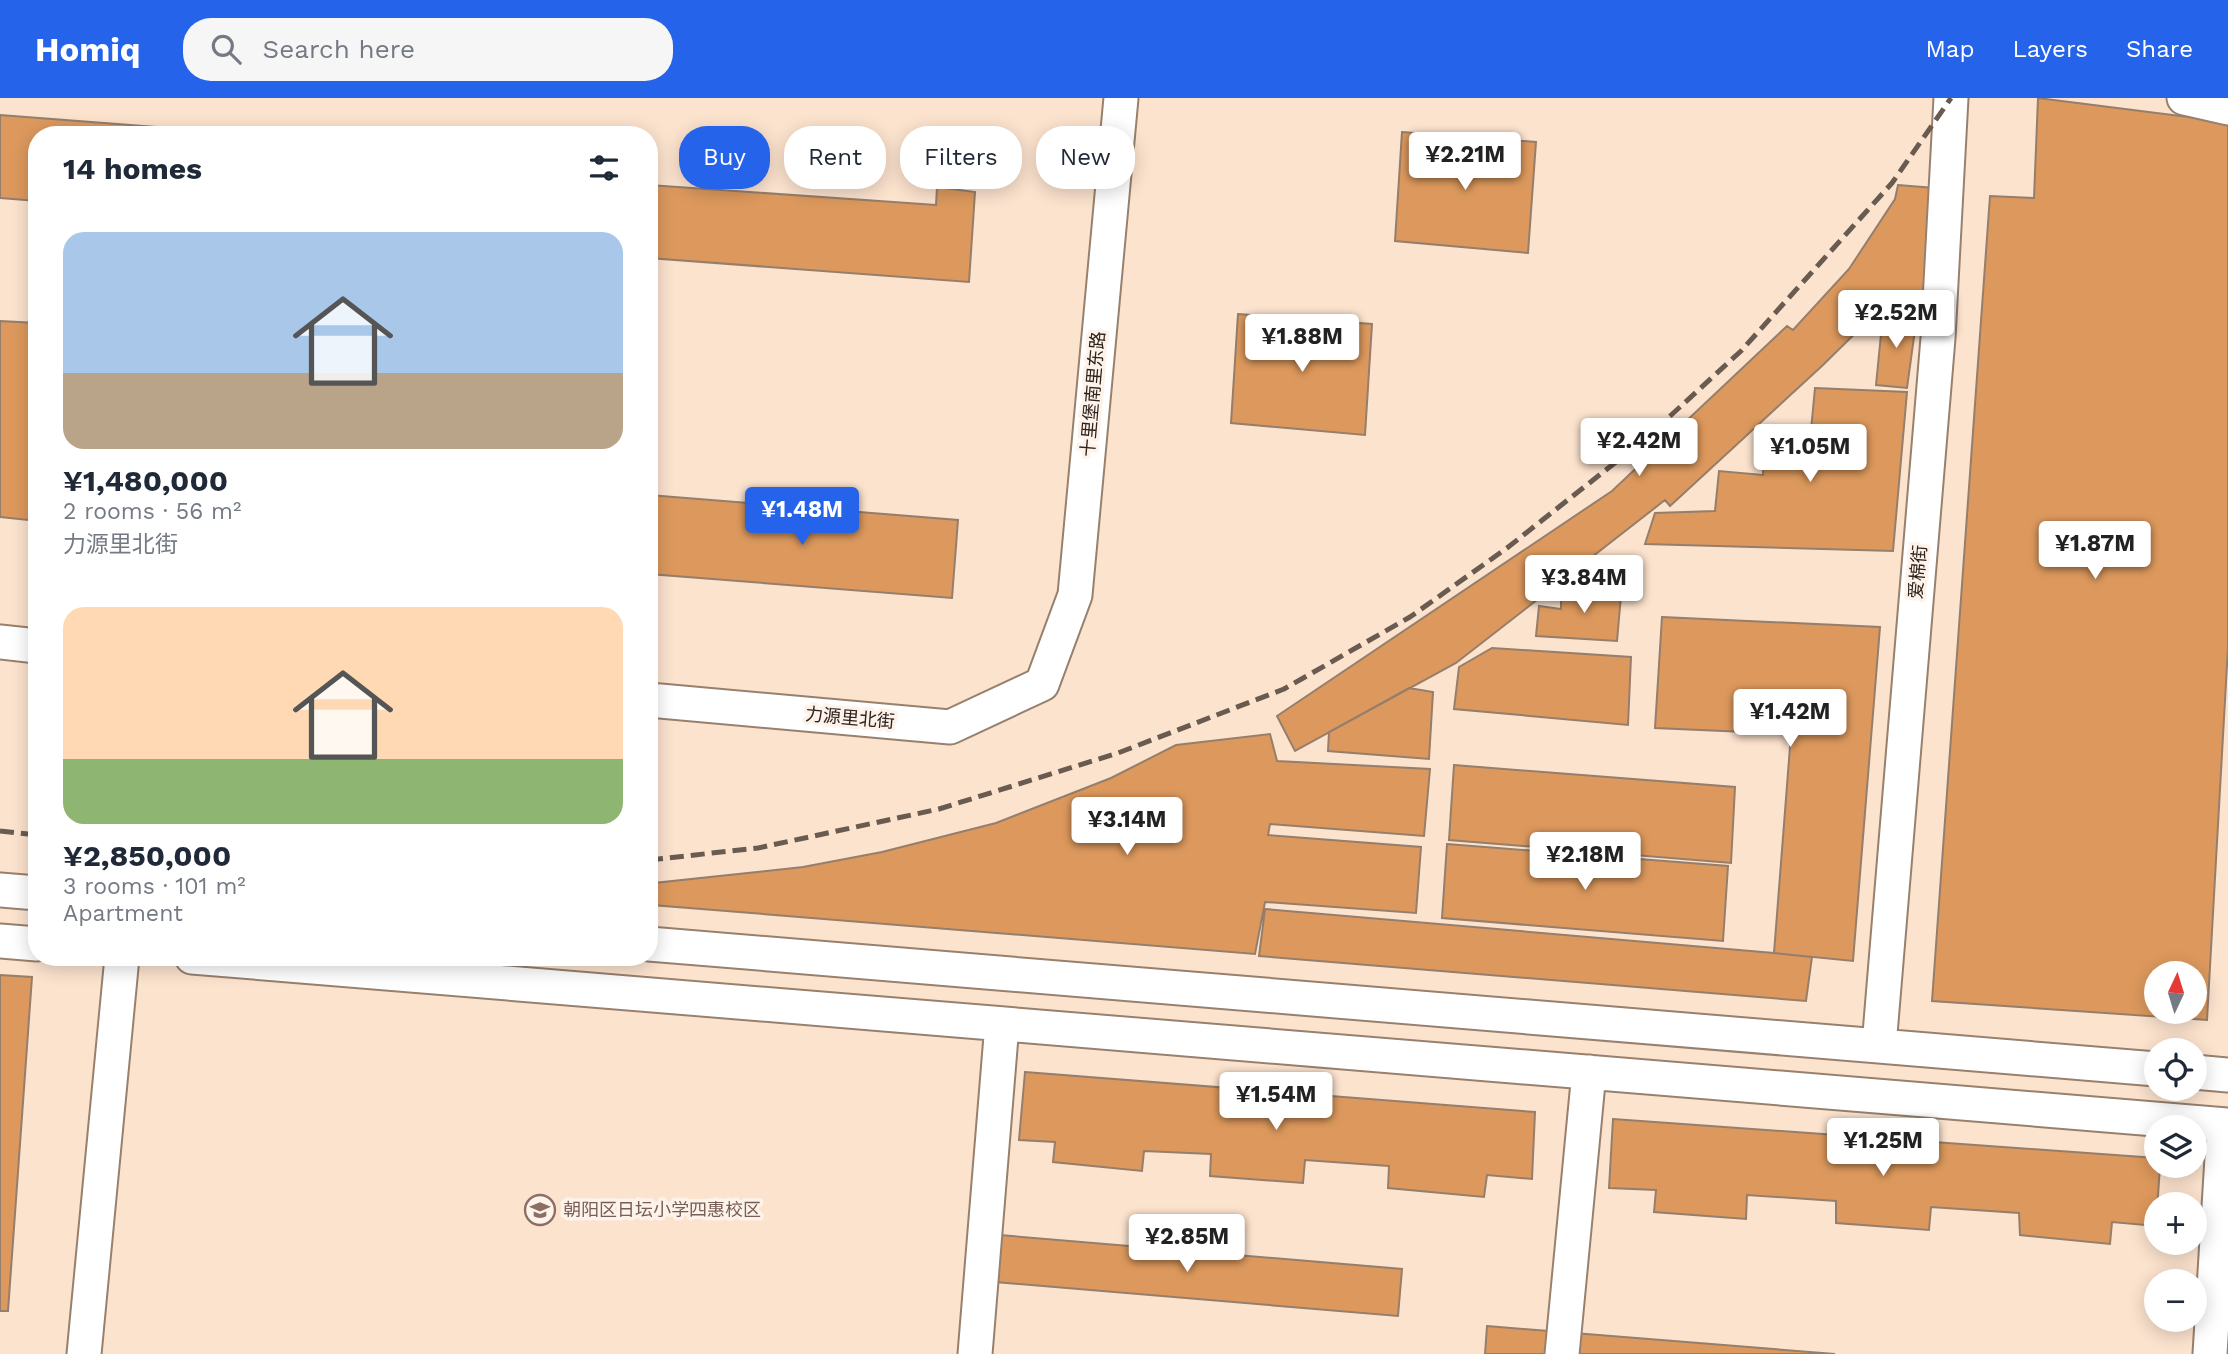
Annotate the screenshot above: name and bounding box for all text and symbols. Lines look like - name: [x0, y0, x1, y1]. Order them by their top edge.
- search box: [183, 18, 673, 81]
- text: Homiq: [35, 30, 141, 69]
- icon: search: [207, 30, 245, 68]
- text: Search here: [263, 34, 415, 64]
- text: Map: [1926, 35, 1974, 63]
- text: Layers: [2012, 35, 2088, 63]
- text: Share: [2126, 35, 2193, 63]
- chip: Buy: [679, 126, 770, 189]
- chip: Rent: [784, 126, 886, 189]
- chip: Filters: [900, 126, 1022, 189]
- chip: New: [1036, 126, 1135, 189]
- pin: ¥2.21M: [1408, 132, 1522, 192]
- text: ¥2.21M: [1425, 141, 1505, 168]
- icon: filters: [585, 149, 623, 187]
- text: 14 homes: [63, 151, 202, 186]
- icon: home: [280, 278, 406, 404]
- pin: ¥2.52M: [1839, 290, 1953, 350]
- text: ¥2.52M: [1854, 299, 1938, 326]
- pin: ¥1.88M: [1245, 314, 1359, 374]
- text: ¥1.88M: [1261, 323, 1343, 350]
- street label: 十里堡南里东路: [1077, 330, 1108, 458]
- pin: ¥2.42M: [1582, 418, 1696, 478]
- pin: ¥1.05M: [1753, 424, 1867, 484]
- text: ¥2.42M: [1597, 427, 1681, 454]
- text: ¥1.05M: [1770, 433, 1850, 460]
- text: ¥1,480,000: [63, 463, 228, 498]
- pin: ¥1.48M: [745, 488, 859, 547]
- text: ¥1.48M: [761, 496, 843, 523]
- text: 2 rooms · 56 m²: [63, 498, 241, 525]
- pin: ¥1.87M: [2038, 522, 2152, 581]
- text: ¥1.87M: [2055, 530, 2135, 557]
- text: 力源里北街: [63, 531, 178, 558]
- street label: 爱棉街: [1905, 544, 1930, 600]
- pin: ¥3.84M: [1527, 556, 1641, 615]
- text: ¥3.84M: [1541, 564, 1627, 591]
- icon: home: [280, 652, 406, 778]
- pin: ¥1.42M: [1733, 690, 1847, 749]
- text: ¥1.42M: [1749, 698, 1831, 725]
- street label: 力源里北街: [804, 703, 896, 732]
- pin: ¥3.14M: [1070, 798, 1184, 857]
- text: ¥3.14M: [1087, 806, 1167, 833]
- pin: ¥2.18M: [1528, 832, 1642, 892]
- text: ¥2,850,000: [63, 838, 231, 873]
- text: ¥2.18M: [1546, 841, 1624, 868]
- text: 3 rooms · 101 m²: [63, 873, 246, 900]
- text: Apartment: [63, 900, 183, 927]
- north arrow: [2144, 961, 2207, 1024]
- map controls: [2144, 961, 2207, 1332]
- button: locate: [2144, 1038, 2207, 1101]
- pin: ¥1.54M: [1219, 1072, 1333, 1132]
- text: ¥1.54M: [1235, 1081, 1317, 1108]
- button: layers: [2144, 1115, 2207, 1178]
- pin: ¥1.25M: [1826, 1118, 1940, 1178]
- text: ¥1.25M: [1843, 1127, 1923, 1154]
- button: +: [2144, 1192, 2207, 1255]
- school or university icon: 朝阳区日坛小学四惠校区: [523, 1193, 557, 1227]
- place label: 朝阳区日坛小学四惠校区: [563, 1199, 761, 1220]
- pin: ¥2.85M: [1130, 1214, 1244, 1274]
- text: ¥2.85M: [1145, 1223, 1229, 1250]
- button: −: [2144, 1269, 2207, 1332]

